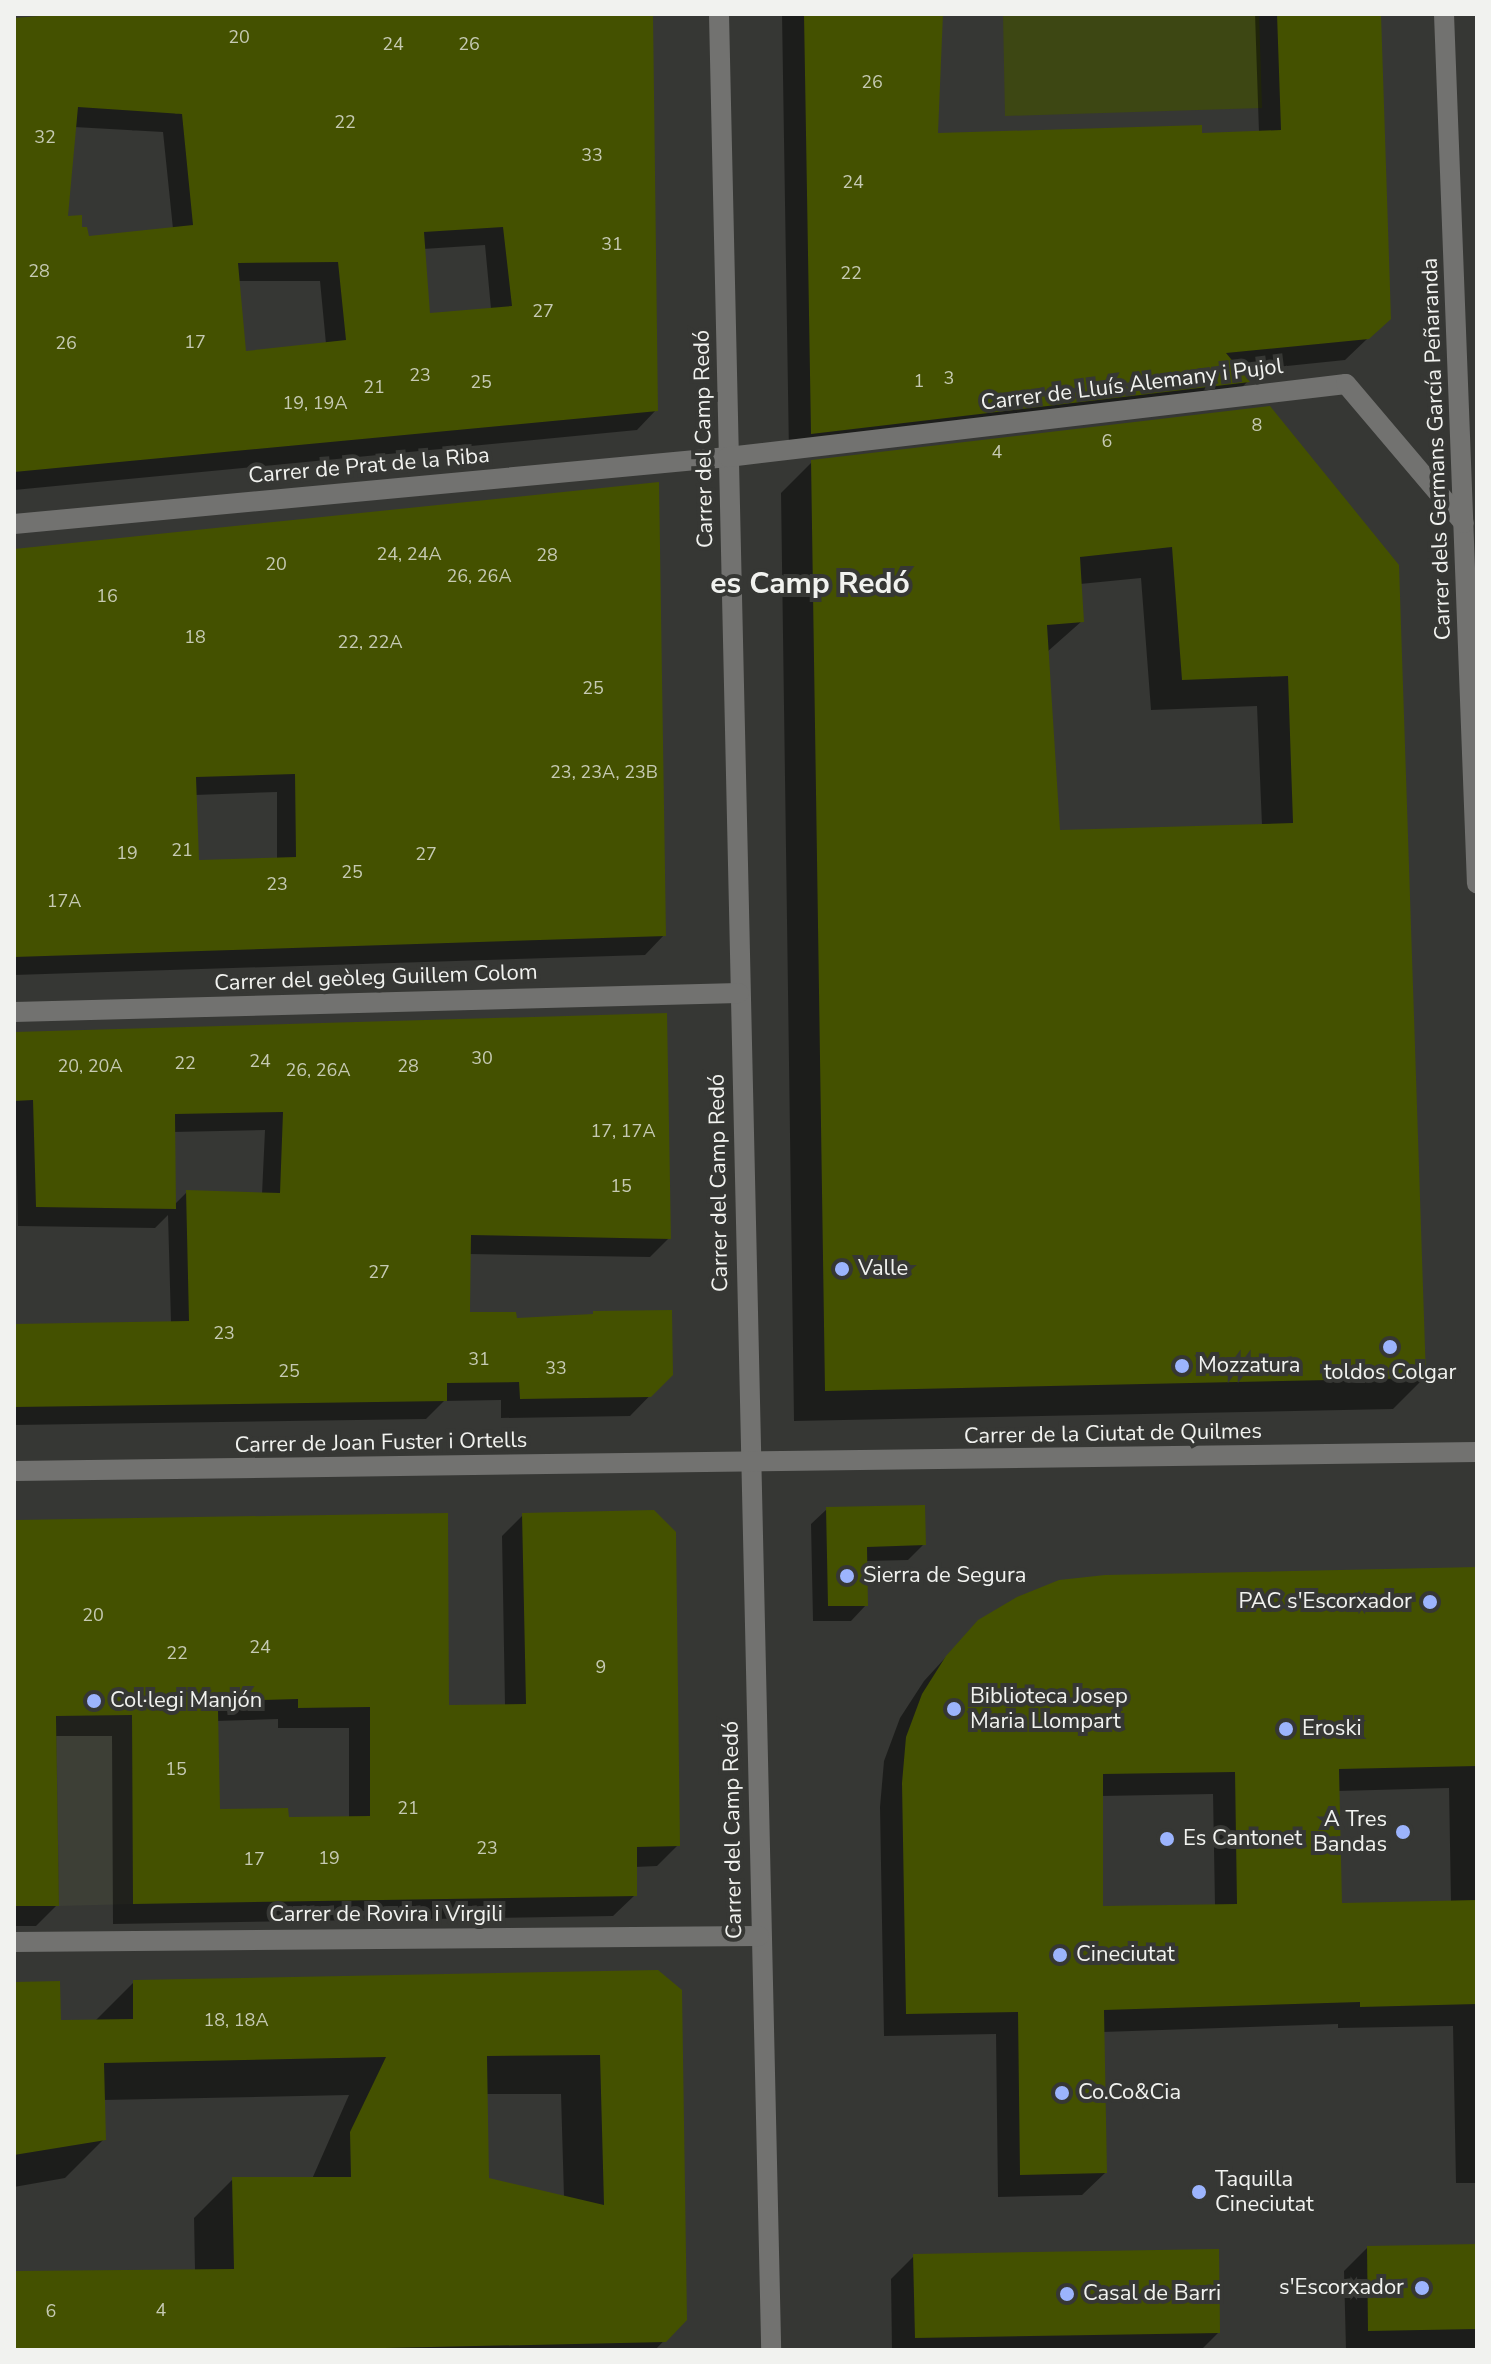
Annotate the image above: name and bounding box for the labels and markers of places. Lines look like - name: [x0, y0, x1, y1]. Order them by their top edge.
- place label: Valle: [858, 1256, 908, 1282]
- marker: Valle: [833, 1260, 851, 1278]
- marker: toldos Colgar: [1381, 1338, 1399, 1356]
- place label: Mozzatura: [1198, 1353, 1300, 1379]
- marker: Mozzatura: [1173, 1357, 1191, 1375]
- place label: toldos Colgar: [1324, 1360, 1456, 1386]
- place label: Sierra de Segura: [863, 1563, 1026, 1589]
- marker: Sierra de Segura: [838, 1567, 856, 1585]
- place label: PAC s'Escorxador: [1238, 1589, 1412, 1615]
- marker: PAC s'Escorxador: [1419, 1591, 1441, 1613]
- place label: Biblioteca Josep Maria Llompart: [970, 1683, 1128, 1734]
- place label: Col·legi Manjón: [110, 1688, 262, 1714]
- marker: Col·legi Manjón: [85, 1692, 103, 1710]
- marker: Biblioteca Josep Maria Llompart: [945, 1700, 963, 1718]
- place label: Eroski: [1302, 1716, 1361, 1742]
- marker: Eroski: [1277, 1720, 1295, 1738]
- place label: A Tres Bandas: [1313, 1806, 1387, 1858]
- marker: A Tres Bandas: [1394, 1823, 1412, 1841]
- place label: Es Cantonet: [1183, 1826, 1302, 1852]
- marker: Es Cantonet: [1158, 1830, 1176, 1848]
- place label: Cineciutat: [1076, 1942, 1175, 1968]
- marker: Cineciutat: [1051, 1946, 1069, 1964]
- place label: Co.Co&Cia: [1078, 2080, 1181, 2106]
- marker: Co.Co&Cia: [1053, 2084, 1071, 2102]
- place label: Taquilla Cineciutat: [1215, 2166, 1314, 2218]
- marker: Taquilla Cineciutat: [1190, 2183, 1208, 2201]
- place label: s'Escorxador: [1279, 2275, 1404, 2301]
- marker: s'Escorxador: [1411, 2277, 1433, 2299]
- place label: Casal de Barri: [1083, 2281, 1221, 2307]
- marker: Casal de Barri: [1058, 2285, 1076, 2303]

